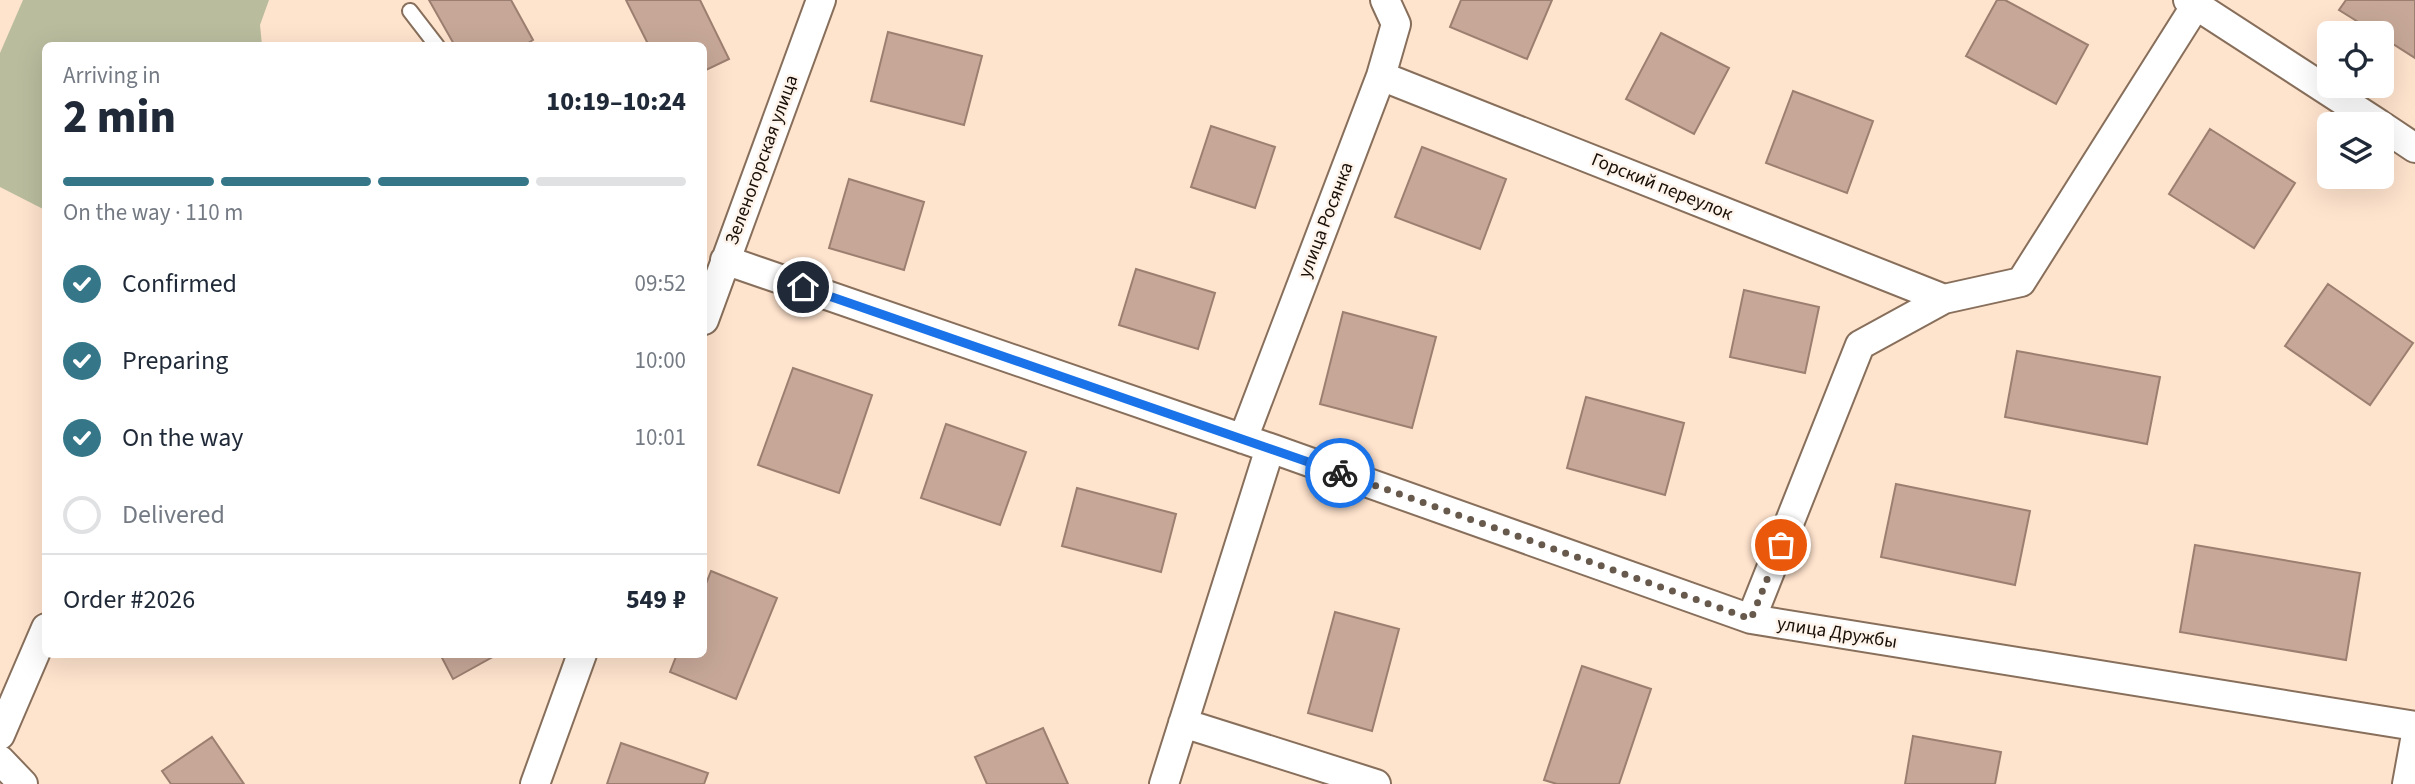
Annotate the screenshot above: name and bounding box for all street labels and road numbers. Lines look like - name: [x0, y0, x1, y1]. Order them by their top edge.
- street label: Зеленогорская улица: [719, 71, 805, 249]
- street label: Горский переулок: [1587, 146, 1737, 228]
- street label: улица Росянка: [1292, 158, 1360, 282]
- street label: улица Дружбы: [1775, 610, 1899, 656]

